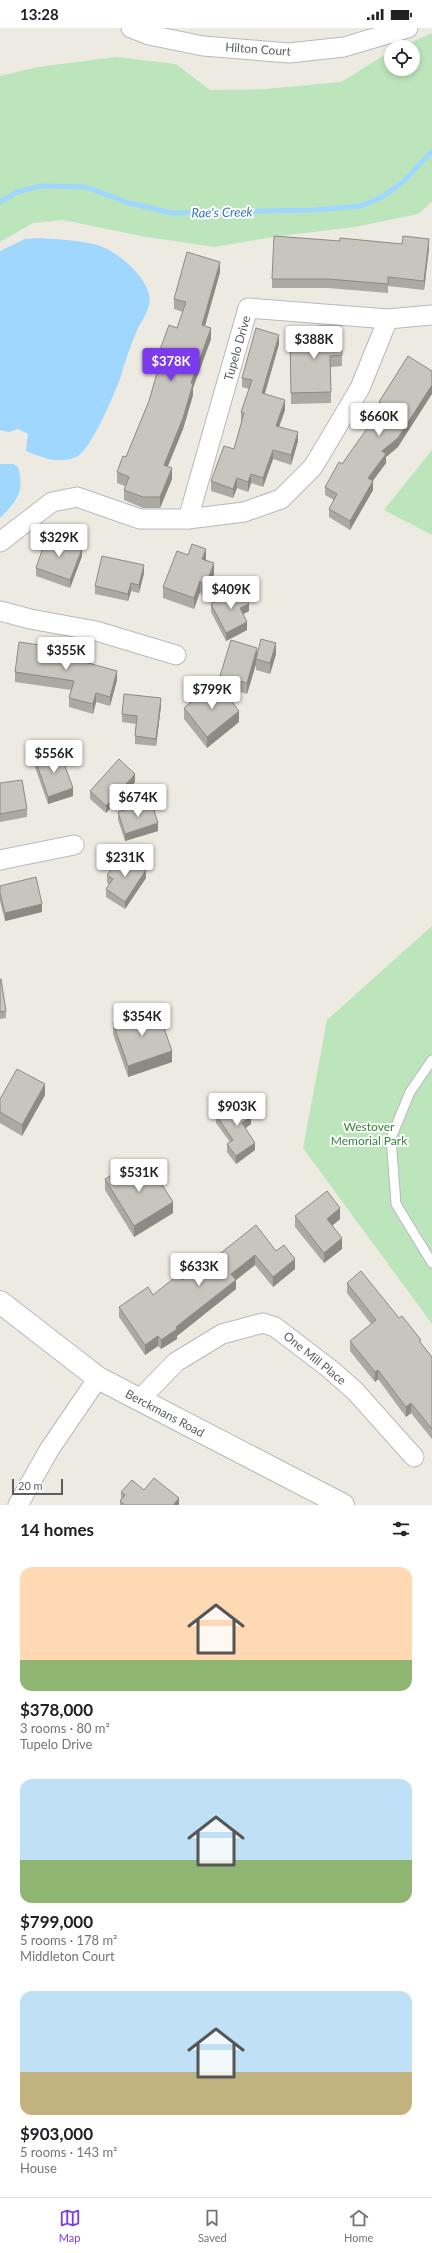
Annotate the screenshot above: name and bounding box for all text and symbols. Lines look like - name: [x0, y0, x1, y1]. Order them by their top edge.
- text: 13:28: [20, 5, 59, 23]
- street label: Hilton Court: [225, 39, 292, 59]
- map controls: [384, 40, 420, 76]
- button: locate: [384, 40, 420, 76]
- water label: Rae's Creek: [191, 203, 254, 221]
- street label: Tupelo Drive: [221, 314, 253, 382]
- pin: $388K: [286, 326, 342, 360]
- text: $388K: [294, 331, 334, 347]
- pin: $378K: [143, 348, 199, 382]
- text: $378K: [151, 353, 191, 369]
- pin: $660K: [351, 403, 407, 437]
- text: $660K: [359, 408, 399, 424]
- pin: $329K: [31, 524, 87, 558]
- text: $329K: [39, 529, 79, 545]
- pin: $409K: [203, 576, 259, 610]
- text: $409K: [211, 581, 251, 597]
- pin: $355K: [38, 637, 94, 671]
- text: $355K: [46, 642, 86, 658]
- pin: $799K: [184, 676, 240, 710]
- text: $799K: [192, 681, 232, 697]
- pin: $556K: [26, 740, 82, 774]
- text: $556K: [34, 745, 74, 761]
- pin: $674K: [110, 784, 166, 818]
- text: $674K: [118, 789, 158, 805]
- pin: $231K: [97, 844, 153, 878]
- text: $231K: [105, 849, 145, 865]
- pin: $354K: [114, 1003, 170, 1037]
- text: $354K: [122, 1008, 162, 1024]
- pin: $903K: [209, 1093, 265, 1127]
- text: $903K: [217, 1098, 257, 1114]
- park label: Westover Memorial Park: [331, 1119, 408, 1148]
- pin: $531K: [111, 1159, 167, 1193]
- text: $531K: [119, 1164, 159, 1180]
- pin: $633K: [171, 1253, 227, 1287]
- text: $633K: [179, 1258, 219, 1274]
- street label: One Mill Place: [281, 1328, 349, 1388]
- street label: Berckmans Road: [123, 1386, 207, 1440]
- scale bar: [12, 1477, 63, 1496]
- text: 20 m: [18, 1479, 43, 1492]
- icon: filters: [390, 1518, 412, 1540]
- text: 14 homes: [20, 1519, 94, 1540]
- icon: home: [180, 1593, 252, 1665]
- text: $378,000: [20, 1699, 93, 1720]
- text: 3 rooms · 80 m²: [20, 1720, 110, 1736]
- text: Tupelo Drive: [20, 1736, 92, 1752]
- icon: home: [180, 1805, 252, 1877]
- text: $799,000: [20, 1911, 93, 1932]
- text: 5 rooms · 178 m²: [20, 1932, 117, 1948]
- text: Middleton Court: [20, 1948, 115, 1964]
- icon: home: [180, 2017, 252, 2089]
- text: $903,000: [20, 2123, 93, 2144]
- text: 5 rooms · 143 m²: [20, 2144, 117, 2160]
- text: House: [20, 2160, 57, 2176]
- tab: Map: [59, 2207, 81, 2244]
- tab: Saved: [198, 2207, 227, 2244]
- tab: Home: [344, 2207, 373, 2244]

